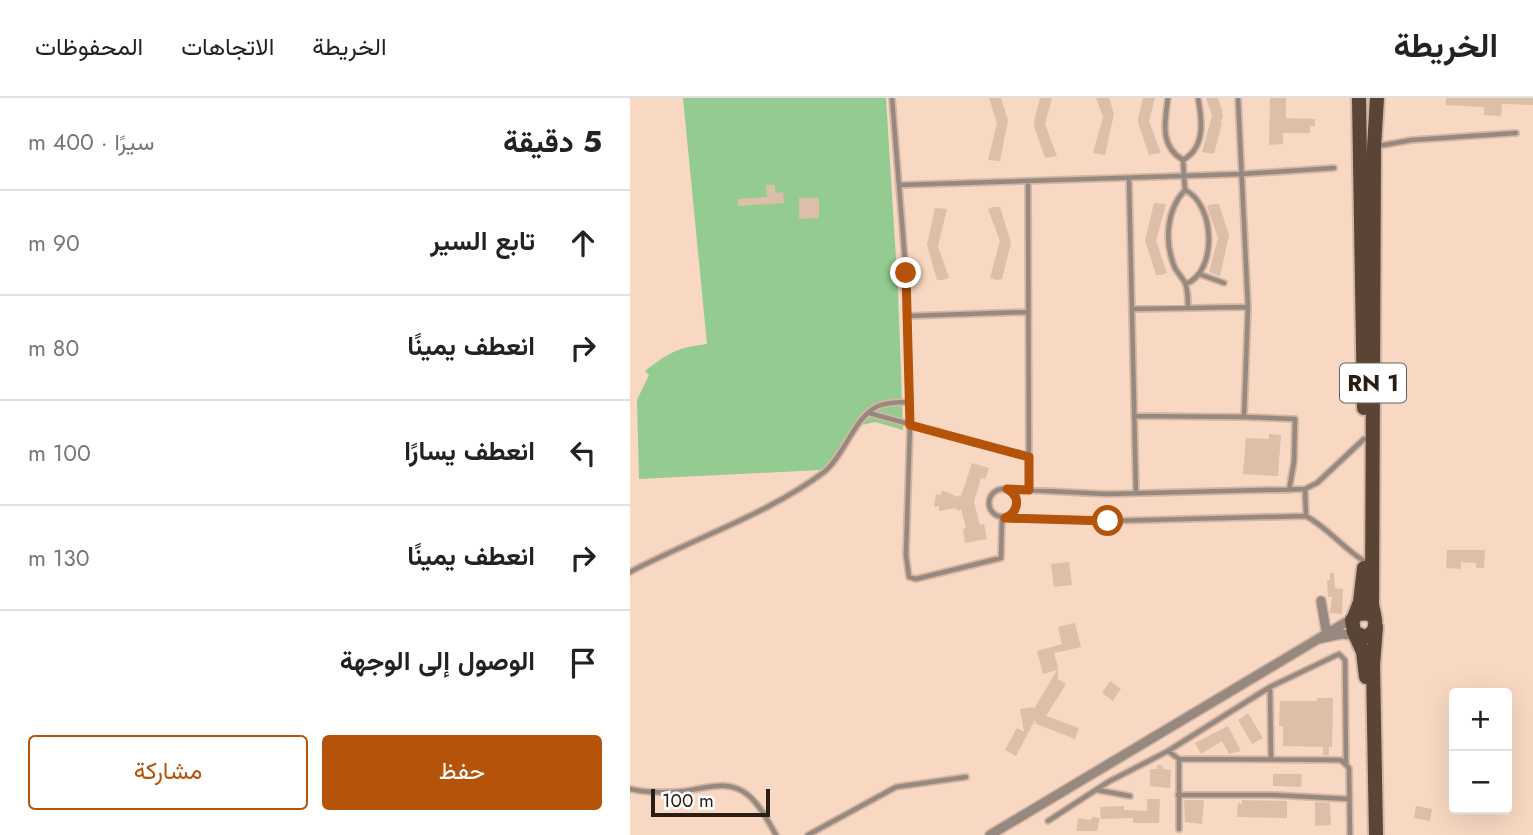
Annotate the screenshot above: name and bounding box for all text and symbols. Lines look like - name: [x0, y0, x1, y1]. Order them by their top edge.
- text: الخريطة: [1394, 22, 1498, 69]
- text: المحفوظات: [35, 29, 143, 64]
- text: الاتجاهات: [181, 29, 274, 64]
- text: الخريطة: [312, 29, 387, 64]
- text: 5 دقيقة: [503, 120, 602, 163]
- text: سيرًا · 400 m: [28, 125, 155, 159]
- text: تابع السير: [430, 222, 535, 260]
- icon: ahead: [564, 224, 602, 262]
- text: 90 m: [28, 226, 80, 260]
- route end: [890, 257, 921, 288]
- text: انعطف يمينًا: [407, 327, 535, 365]
- icon: right: [564, 329, 602, 367]
- text: 80 m: [28, 331, 79, 365]
- road number: RN 1: [1340, 364, 1406, 402]
- text: انعطف يسارًا: [404, 432, 535, 470]
- icon: left: [564, 434, 602, 472]
- text: 100 m: [28, 436, 91, 470]
- route start: [1092, 505, 1123, 536]
- text: انعطف يمينًا: [407, 537, 535, 575]
- icon: right: [564, 539, 602, 577]
- text: 130 m: [28, 541, 90, 575]
- text: الوصول إلى الوجهة: [340, 642, 535, 680]
- icon: arrive: [564, 644, 602, 682]
- map controls: [1449, 688, 1512, 814]
- button: +: [1449, 688, 1512, 751]
- button: مشاركة: [28, 735, 308, 810]
- button: حفظ: [322, 735, 602, 810]
- button: −: [1449, 751, 1512, 814]
- scale bar: [651, 786, 770, 818]
- text: 100 m: [662, 787, 714, 814]

